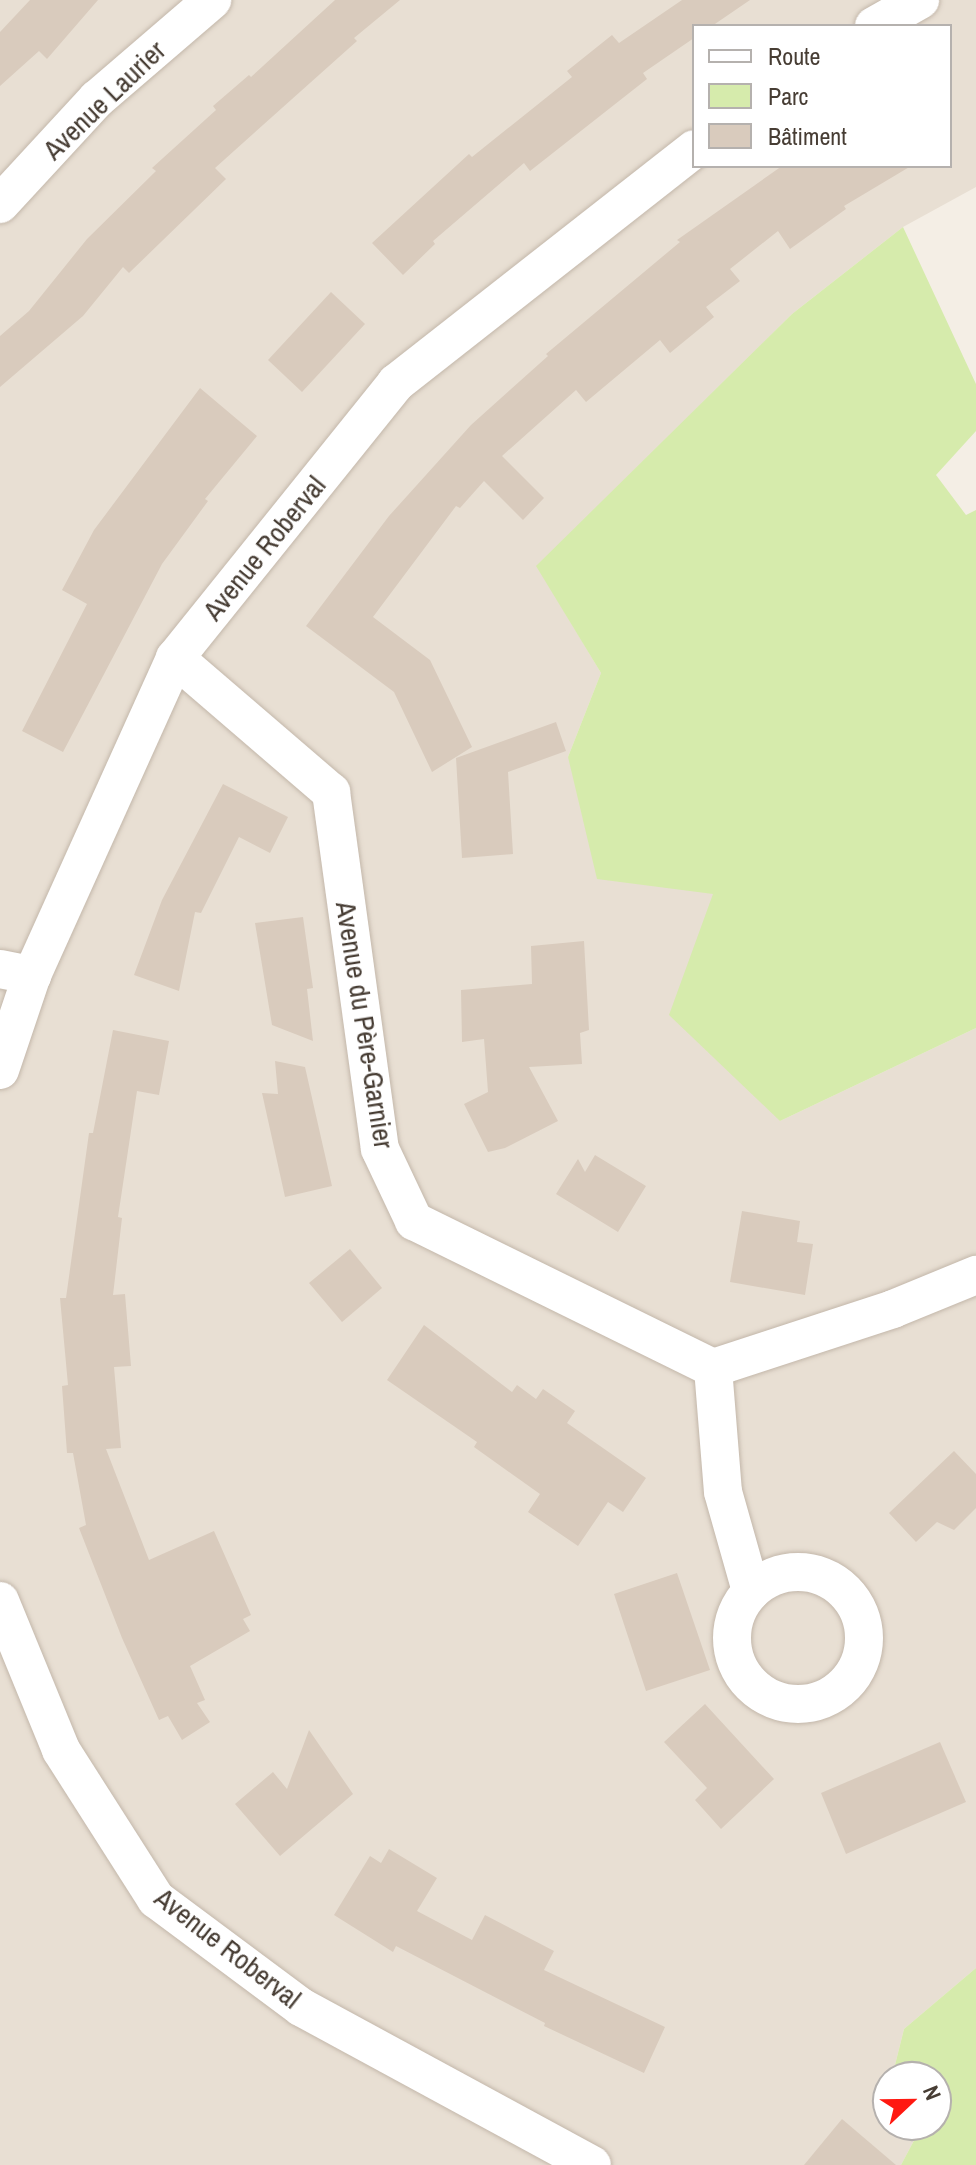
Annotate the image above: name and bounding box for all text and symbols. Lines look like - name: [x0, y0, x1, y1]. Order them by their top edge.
- legend: [692, 24, 952, 168]
- street label: Avenue Laurier: [36, 34, 172, 166]
- text: Route: [768, 40, 821, 72]
- text: Parc: [768, 80, 808, 112]
- text: Bâtiment: [768, 120, 847, 152]
- street label: Avenue Roberval: [196, 469, 332, 627]
- street label: Avenue du Père-Garnier: [329, 899, 401, 1151]
- street label: Avenue Roberval: [148, 1881, 308, 2015]
- north arrow: [872, 2061, 952, 2141]
- text: N: [916, 2081, 949, 2104]

